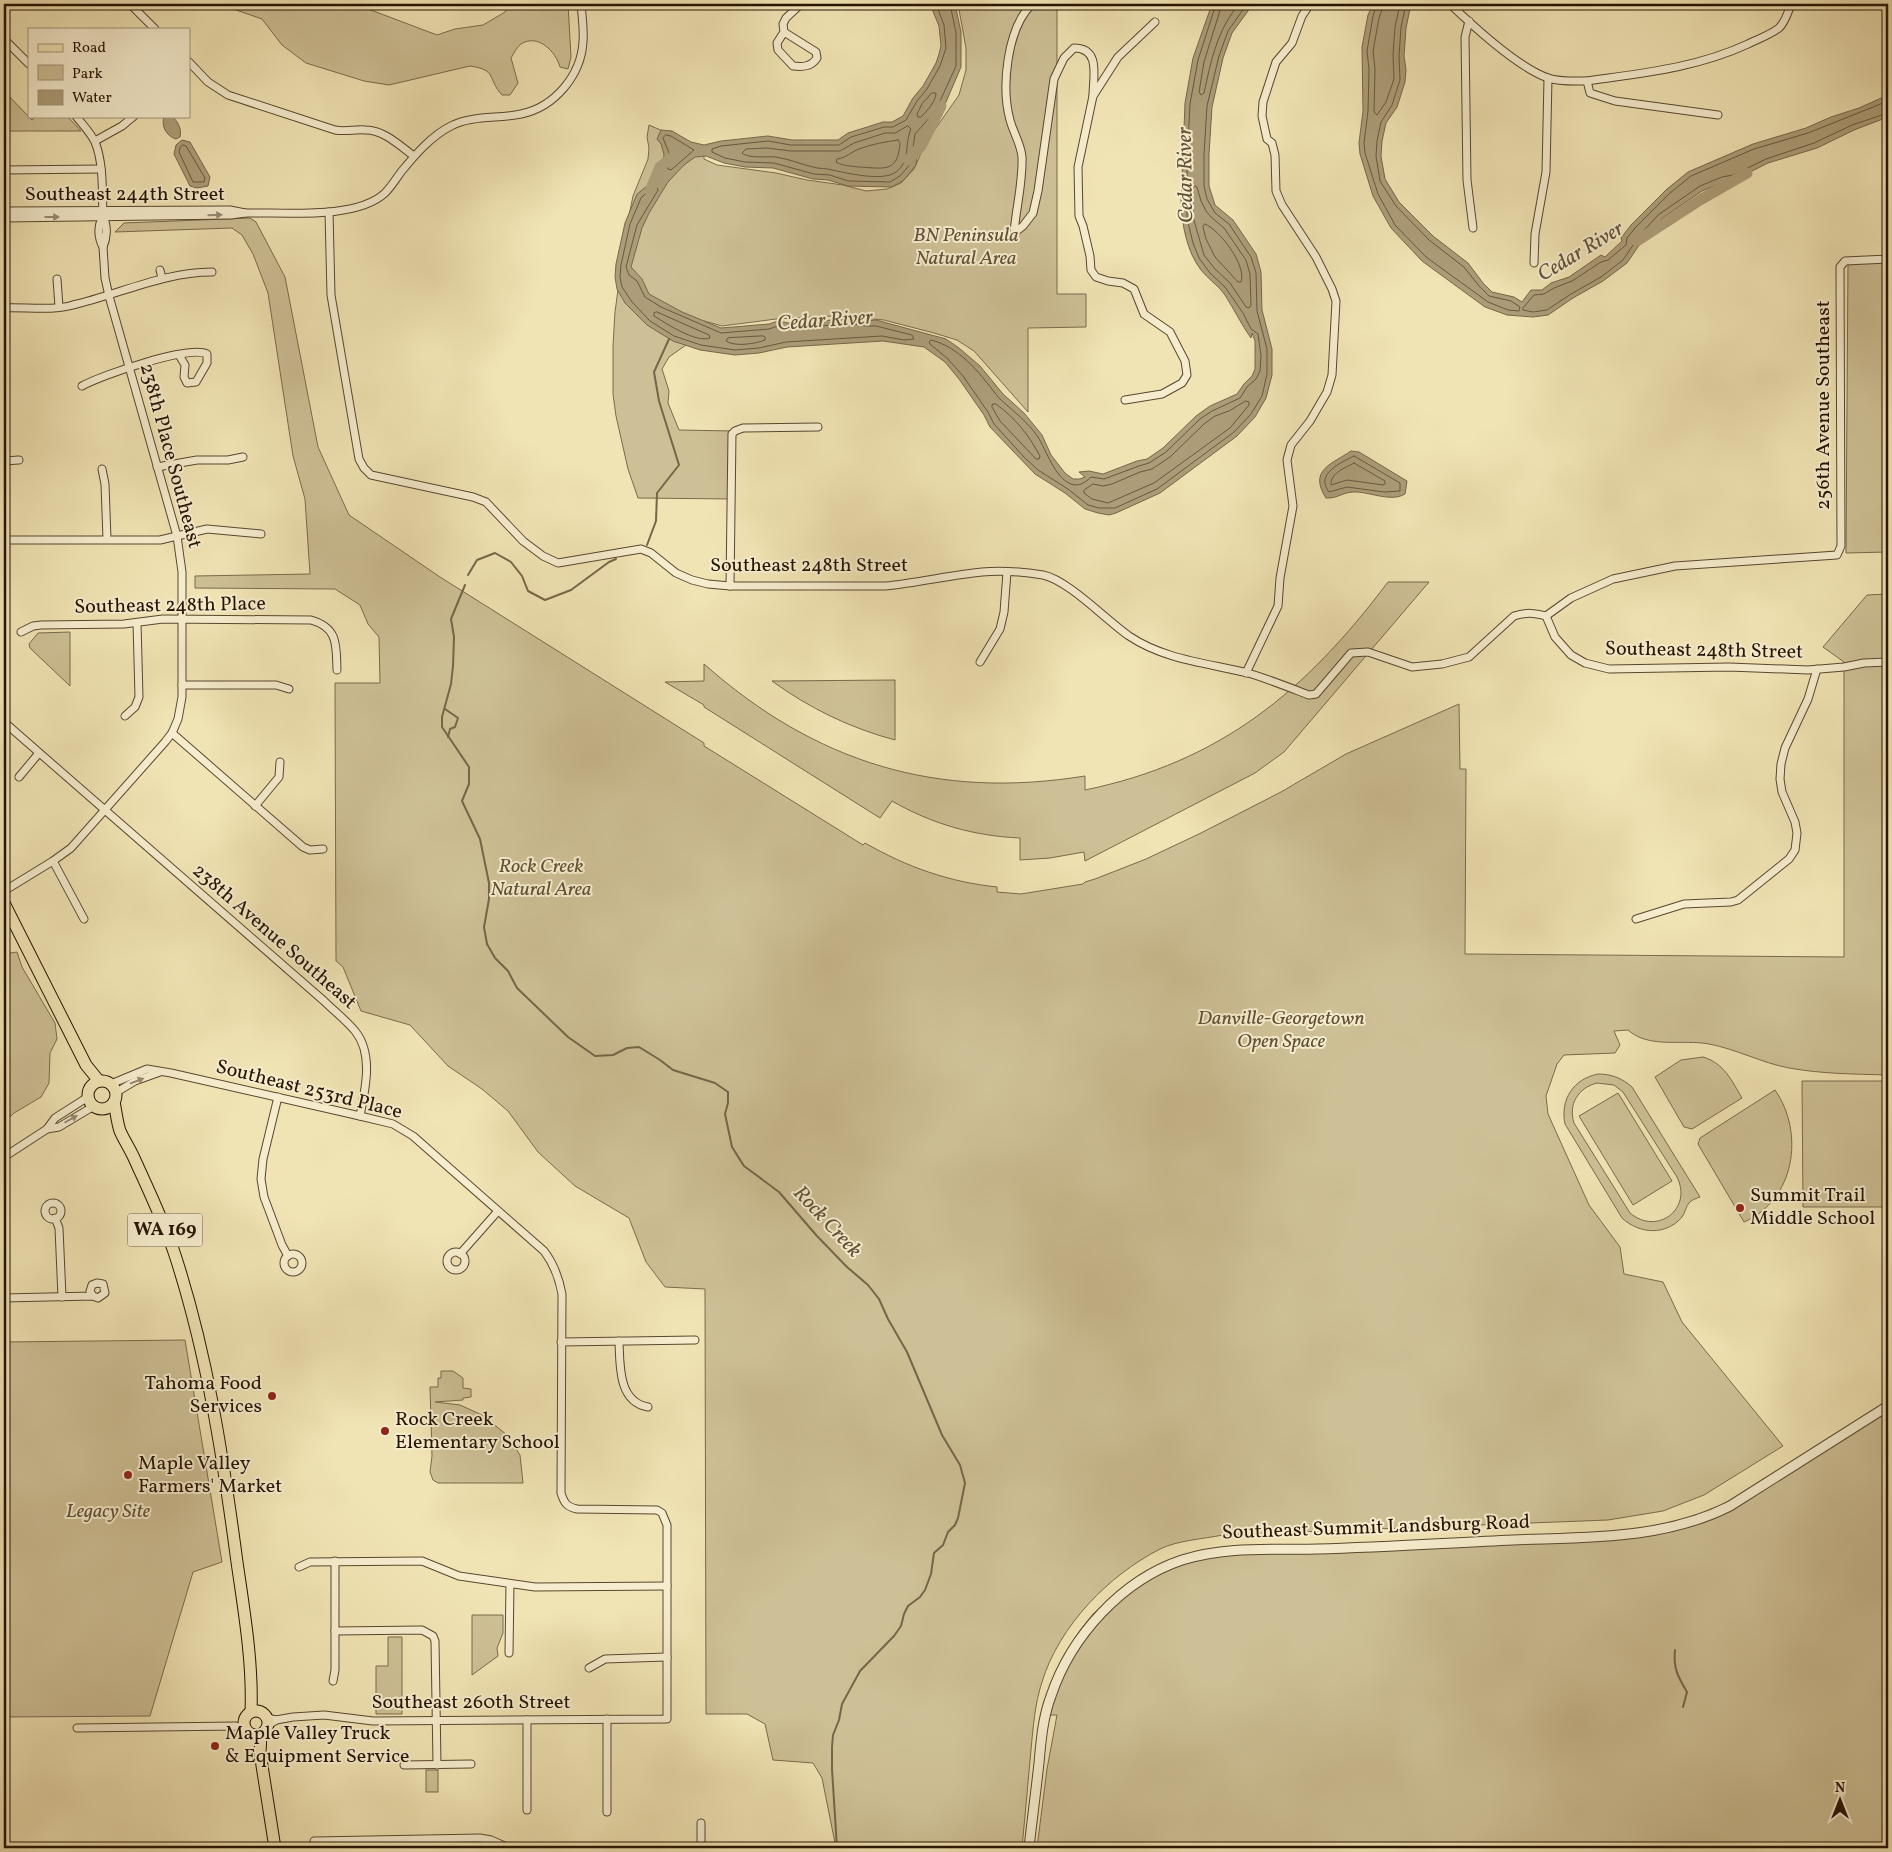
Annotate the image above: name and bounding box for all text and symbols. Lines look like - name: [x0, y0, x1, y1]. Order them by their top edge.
- legend: [28, 28, 190, 118]
- text: Road: [72, 38, 106, 59]
- text: Park: [72, 64, 103, 85]
- text: Water: [72, 88, 112, 109]
- water label: Cedar River: [1171, 127, 1201, 223]
- street label: Southeast 244th Street: [25, 181, 225, 209]
- one-way arrow: [207, 211, 223, 219]
- one-way arrow: [45, 213, 61, 221]
- water label: Cedar River: [1532, 215, 1630, 289]
- park label: BN Peninsula Natural Area: [913, 222, 1019, 273]
- street label: 256th Avenue Southeast: [1810, 300, 1838, 510]
- water label: Cedar River: [776, 303, 874, 339]
- street label: 238th Place Southeast: [132, 360, 208, 552]
- street label: Southeast 248th Street: [710, 552, 908, 580]
- street label: Southeast 248th Place: [74, 590, 266, 622]
- street label: Southeast 248th Street: [1605, 635, 1803, 667]
- park label: Rock Creek Natural Area: [491, 853, 591, 904]
- street label: 238th Avenue Southeast: [186, 858, 362, 1016]
- park label: Danville-Georgetown Open Space: [1197, 1005, 1365, 1056]
- street label: Southeast 253rd Place: [213, 1053, 405, 1127]
- one-way arrow: [130, 1077, 145, 1085]
- one-way arrow: [65, 1115, 78, 1124]
- water label: Rock Creek: [786, 1180, 868, 1265]
- place label: Summit Trail Middle School: [1750, 1182, 1875, 1233]
- marker: Summit Trail Middle School: [1734, 1202, 1746, 1214]
- road number: WA 169: [128, 1214, 202, 1246]
- place label: Tahoma Food Services: [145, 1370, 262, 1421]
- marker: Tahoma Food Services: [266, 1390, 278, 1402]
- place label: Rock Creek Elementary School: [395, 1406, 560, 1457]
- marker: Rock Creek Elementary School: [379, 1425, 391, 1437]
- place label: Maple Valley Farmers' Market: [138, 1450, 282, 1501]
- marker: Maple Valley Farmers' Market: [122, 1469, 134, 1481]
- park label: Legacy Site: [66, 1498, 151, 1526]
- street label: Southeast Summit Landsburg Road: [1221, 1509, 1531, 1547]
- street label: Southeast 260th Street: [371, 1689, 571, 1717]
- place label: Maple Valley Truck & Equipment Service: [225, 1720, 410, 1771]
- marker: Maple Valley Truck & Equipment Service: [209, 1740, 221, 1752]
- north arrow: [1814, 1774, 1864, 1824]
- text: N: [1835, 1779, 1845, 1798]

